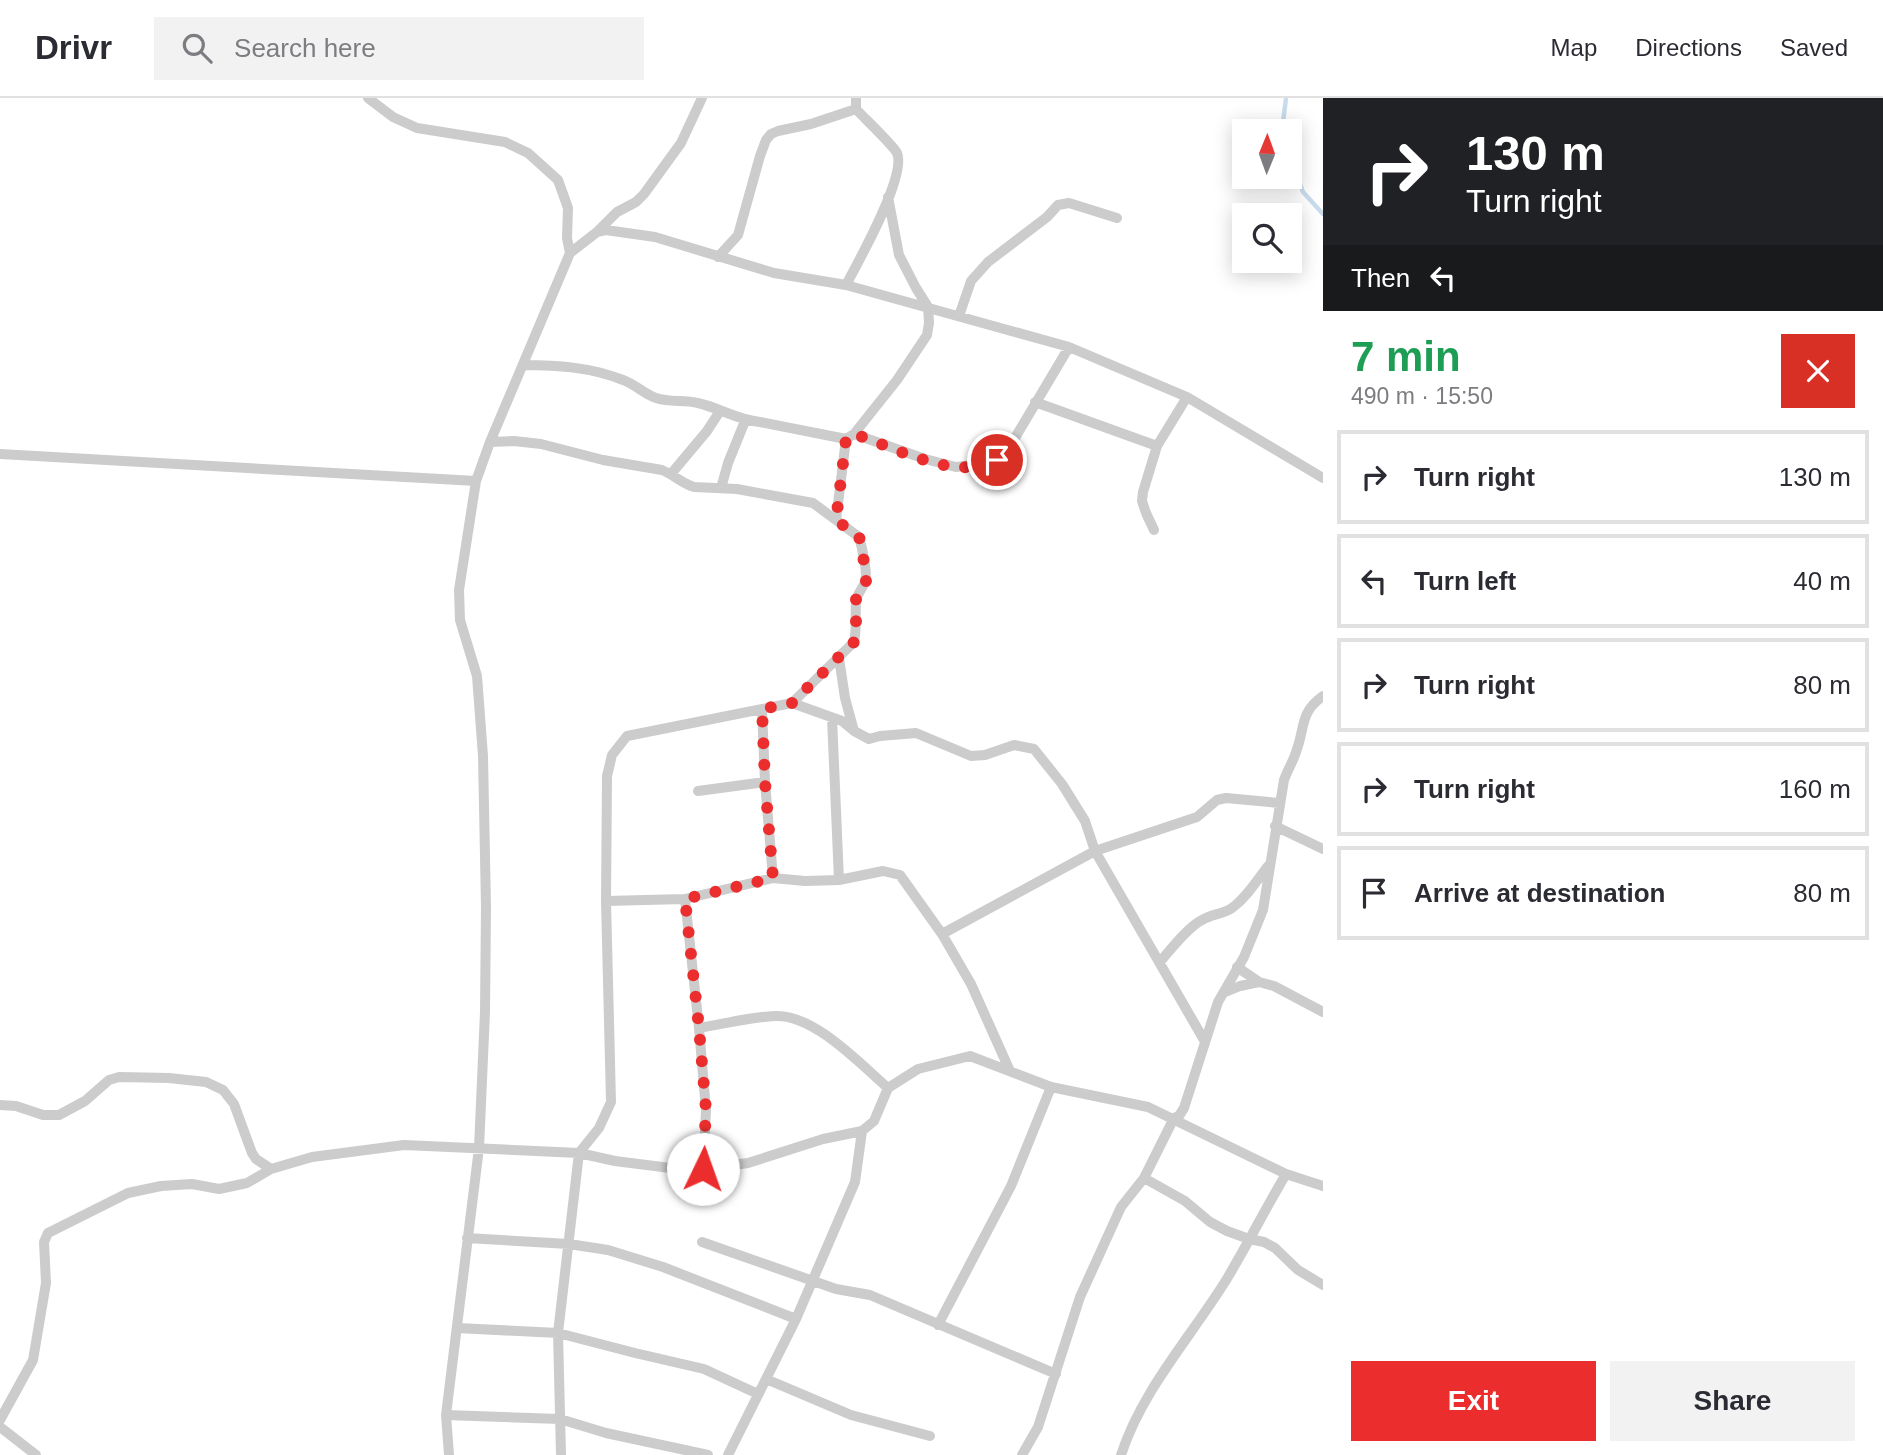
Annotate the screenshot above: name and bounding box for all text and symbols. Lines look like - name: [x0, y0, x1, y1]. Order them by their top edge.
- search box: [154, 17, 644, 80]
- text: Drivr: [35, 29, 112, 66]
- icon: search: [178, 29, 216, 67]
- text: Search here: [234, 33, 376, 63]
- text: Map: [1551, 34, 1597, 61]
- text: Directions: [1635, 34, 1742, 61]
- text: Saved: [1780, 34, 1848, 61]
- north arrow: [1232, 119, 1302, 189]
- map controls: [1232, 119, 1302, 273]
- icon: right: [1351, 126, 1442, 217]
- text: 130 m: [1466, 126, 1605, 180]
- text: Turn right: [1466, 183, 1602, 219]
- button: search: [1232, 203, 1302, 273]
- icon: left: [1424, 259, 1462, 297]
- text: Then: [1351, 263, 1410, 293]
- text: 7 min: [1351, 333, 1461, 380]
- button: close: [1781, 334, 1855, 408]
- text: 490 m · 15:50: [1351, 383, 1493, 409]
- pin: [967, 430, 1027, 490]
- icon: arrive: [978, 441, 1016, 479]
- icon: right: [1355, 458, 1393, 496]
- text: Turn right: [1414, 462, 1535, 492]
- text: 130 m: [1779, 462, 1851, 492]
- icon: left: [1355, 562, 1393, 600]
- text: Turn left: [1414, 566, 1516, 596]
- text: 40 m: [1793, 566, 1851, 596]
- icon: right: [1355, 666, 1393, 704]
- text: Turn right: [1414, 670, 1535, 700]
- text: 80 m: [1793, 670, 1851, 700]
- icon: right: [1355, 770, 1393, 808]
- text: Turn right: [1414, 774, 1535, 804]
- text: 160 m: [1779, 774, 1851, 804]
- icon: arrive: [1355, 874, 1393, 912]
- text: Arrive at destination: [1414, 878, 1665, 908]
- text: 80 m: [1793, 878, 1851, 908]
- position arrow: [666, 1132, 740, 1206]
- button: Exit: [1351, 1361, 1596, 1441]
- button: Share: [1610, 1361, 1855, 1441]

